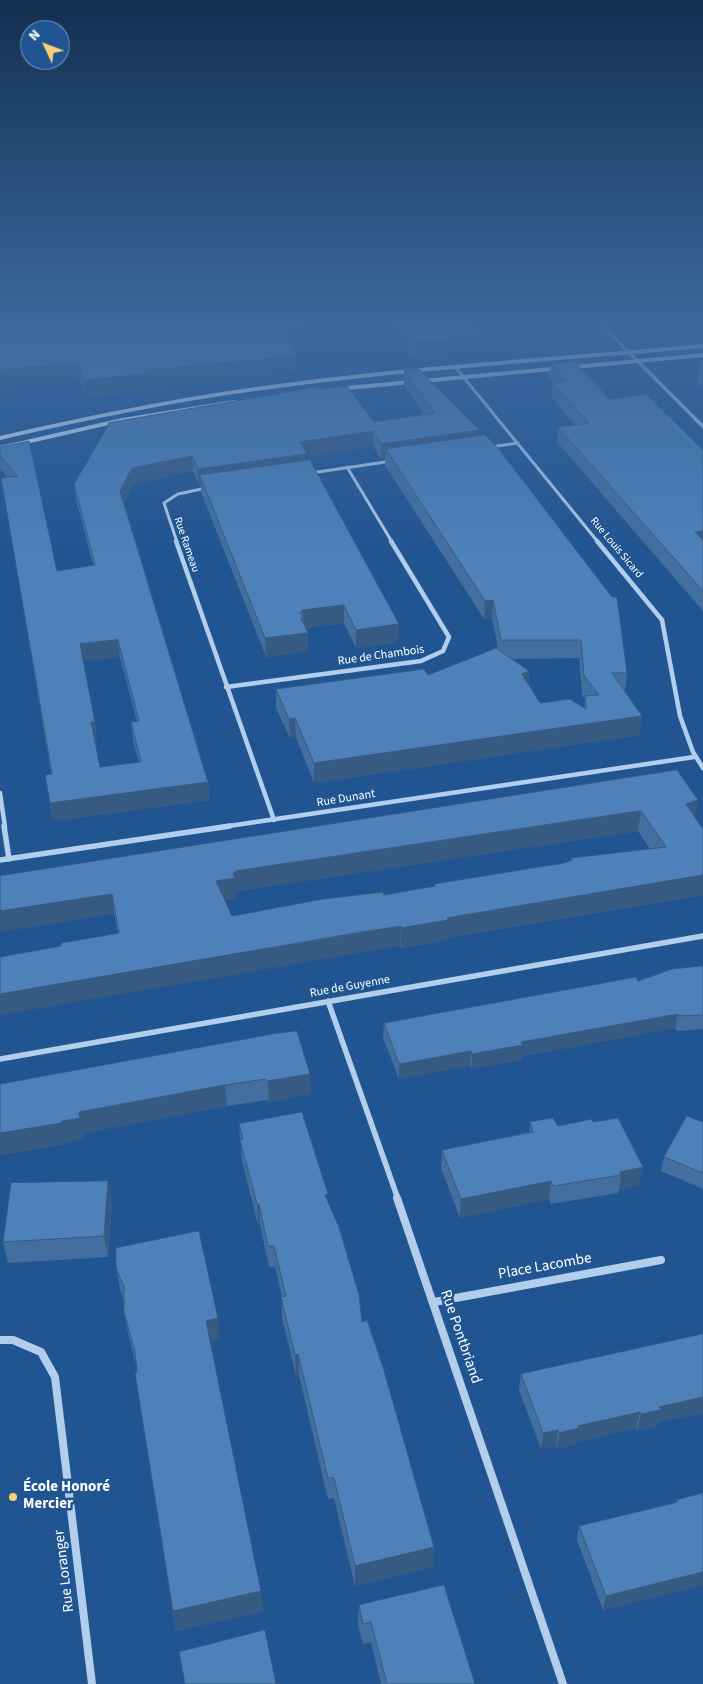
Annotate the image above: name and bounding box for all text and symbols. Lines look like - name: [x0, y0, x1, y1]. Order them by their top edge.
- north arrow: [20, 20, 70, 70]
- text: N: [24, 25, 45, 46]
- street label: Rue Louis Sicard: [587, 515, 645, 581]
- street label: Rue Rameau: [170, 516, 202, 574]
- street label: Rue de Chambois: [337, 643, 425, 669]
- street label: Rue Dunant: [316, 787, 376, 811]
- street label: Rue de Guyenne: [309, 973, 391, 1001]
- street label: Place Lacombe: [497, 1250, 593, 1284]
- street label: Rue Pontbriand: [436, 1288, 484, 1386]
- place label: École Honoré Mercier: [23, 1479, 110, 1514]
- marker: École Honoré Mercier: [7, 1491, 19, 1503]
- street label: Rue Loranger: [51, 1529, 79, 1613]

